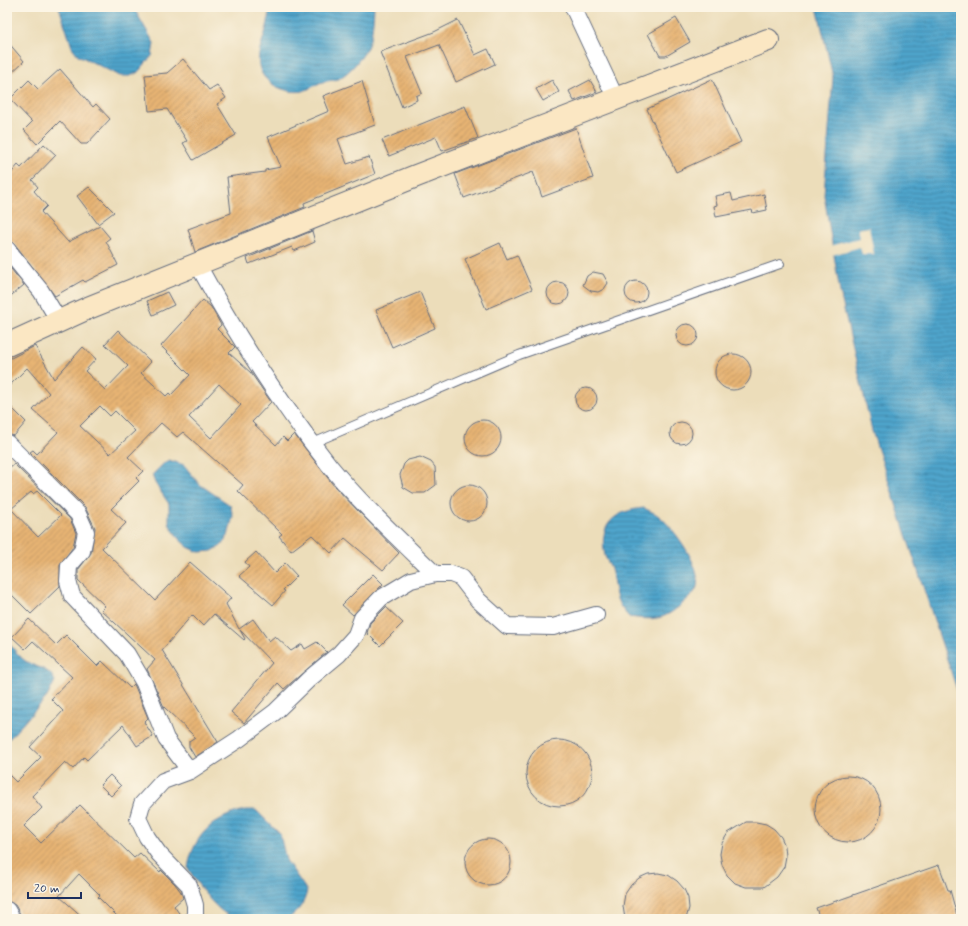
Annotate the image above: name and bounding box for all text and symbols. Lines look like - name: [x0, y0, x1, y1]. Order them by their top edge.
- scale bar: [28, 874, 81, 900]
- text: 20 m: [34, 881, 60, 897]

